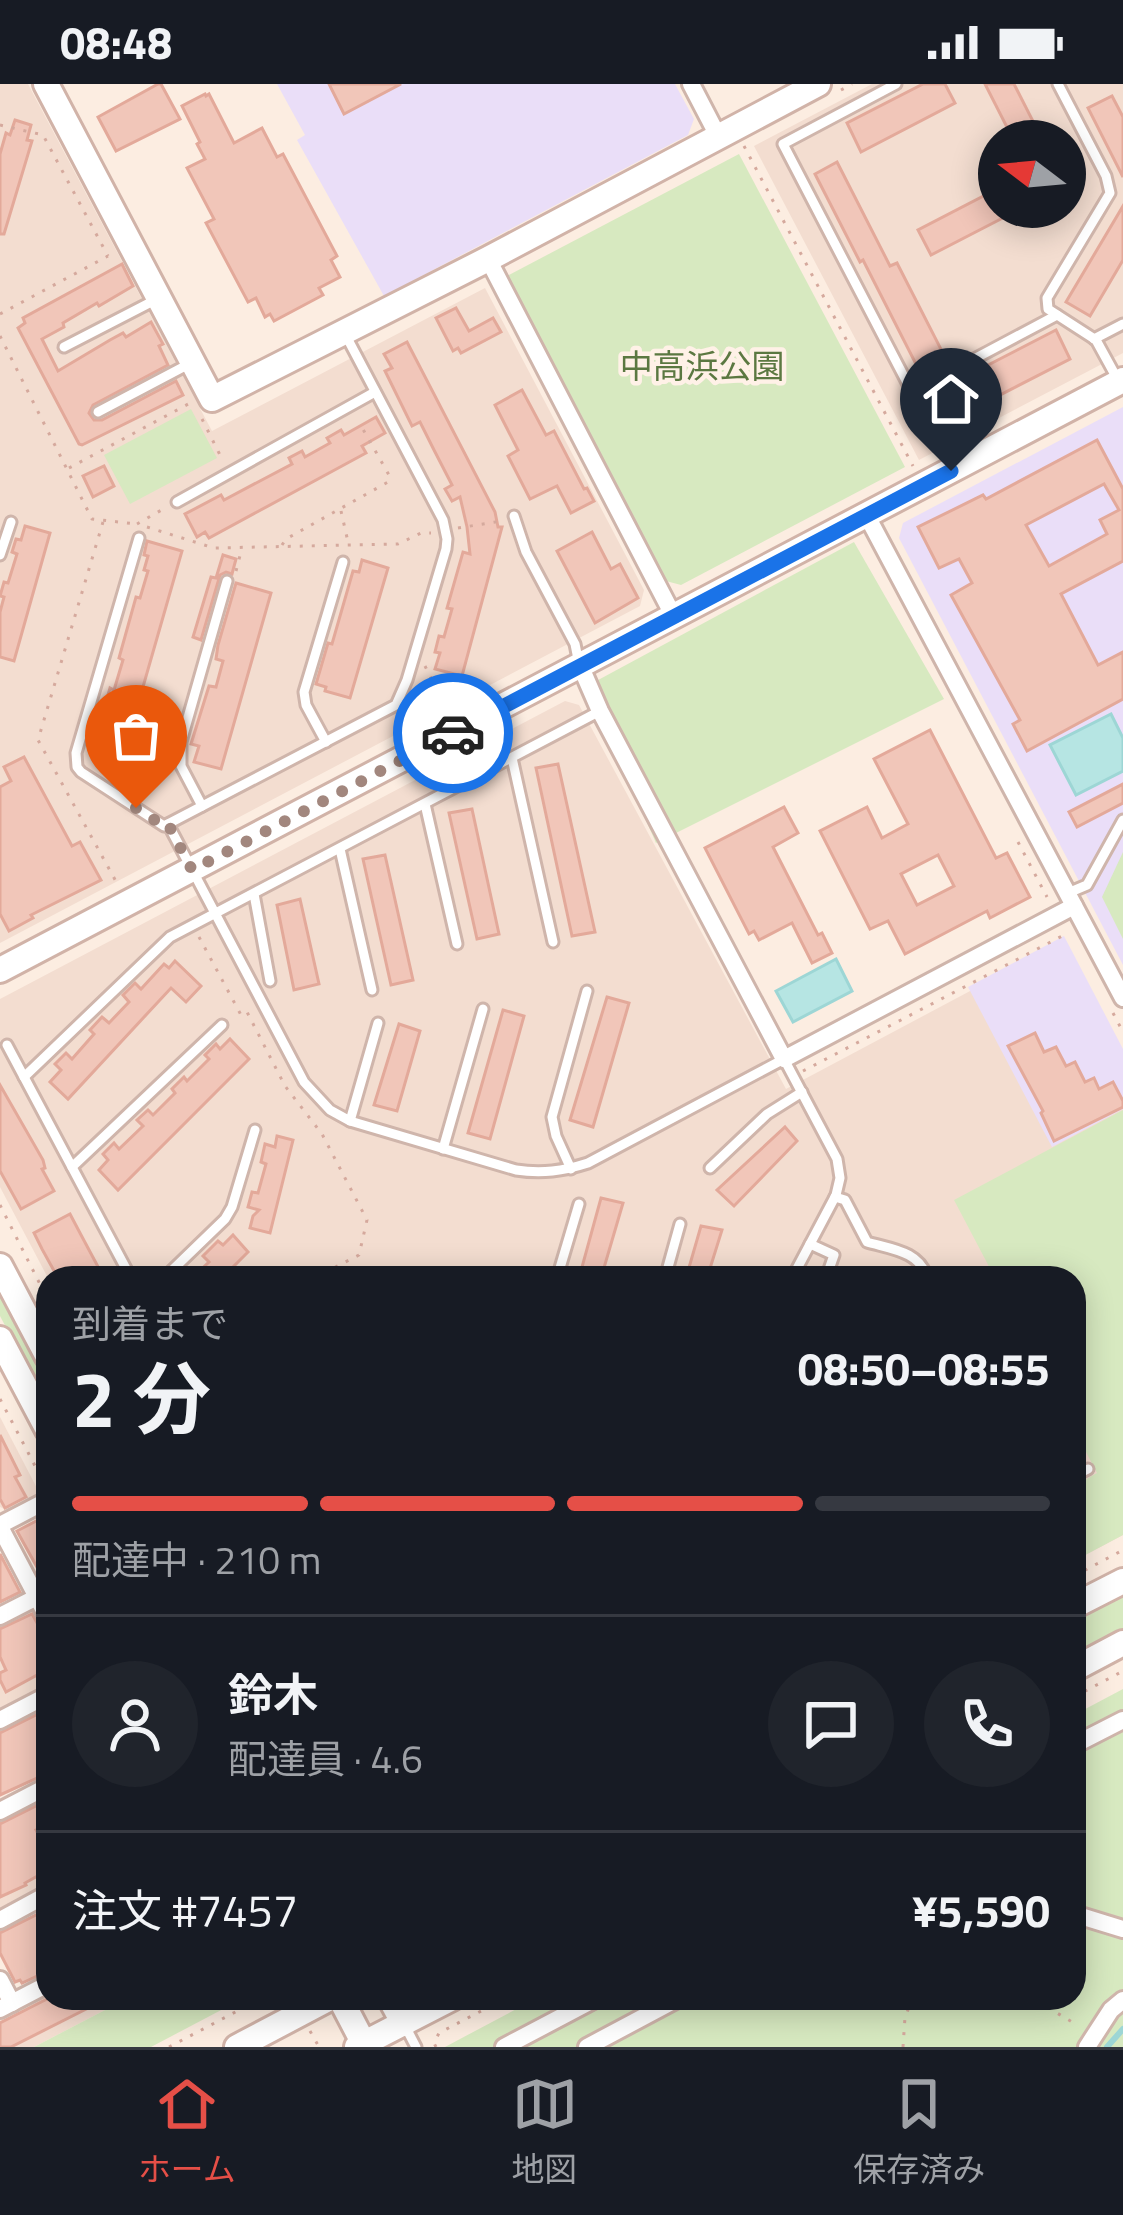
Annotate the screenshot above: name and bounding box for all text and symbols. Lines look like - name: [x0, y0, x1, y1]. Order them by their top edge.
- text: 08:48: [60, 8, 172, 76]
- north arrow: [978, 120, 1086, 228]
- map controls: [978, 120, 1086, 228]
- park label: 中高浜公園: [620, 341, 785, 391]
- pin: [900, 348, 1002, 471]
- icon: home: [918, 366, 984, 432]
- courier: [393, 673, 513, 793]
- pin: [85, 685, 187, 808]
- icon: car: [420, 700, 486, 766]
- icon: bag: [103, 703, 169, 769]
- text: 到着まで: [72, 1294, 228, 1353]
- text: 08:50–08:55: [798, 1334, 1050, 1402]
- text: 2 分: [72, 1339, 211, 1457]
- text: 配達中 · 210 m: [72, 1530, 321, 1589]
- text: 鈴木: [228, 1660, 318, 1728]
- button: person: [72, 1661, 198, 1787]
- button: chat: [768, 1661, 894, 1787]
- button: phone: [924, 1661, 1050, 1787]
- text: 配達員 · 4.6: [228, 1729, 423, 1788]
- text: 注文 #7457: [72, 1876, 298, 1944]
- text: ¥5,590: [912, 1876, 1050, 1944]
- tab: ホーム: [138, 2071, 236, 2194]
- tab: 地図: [512, 2071, 578, 2194]
- tab: 保存済み: [853, 2071, 985, 2194]

